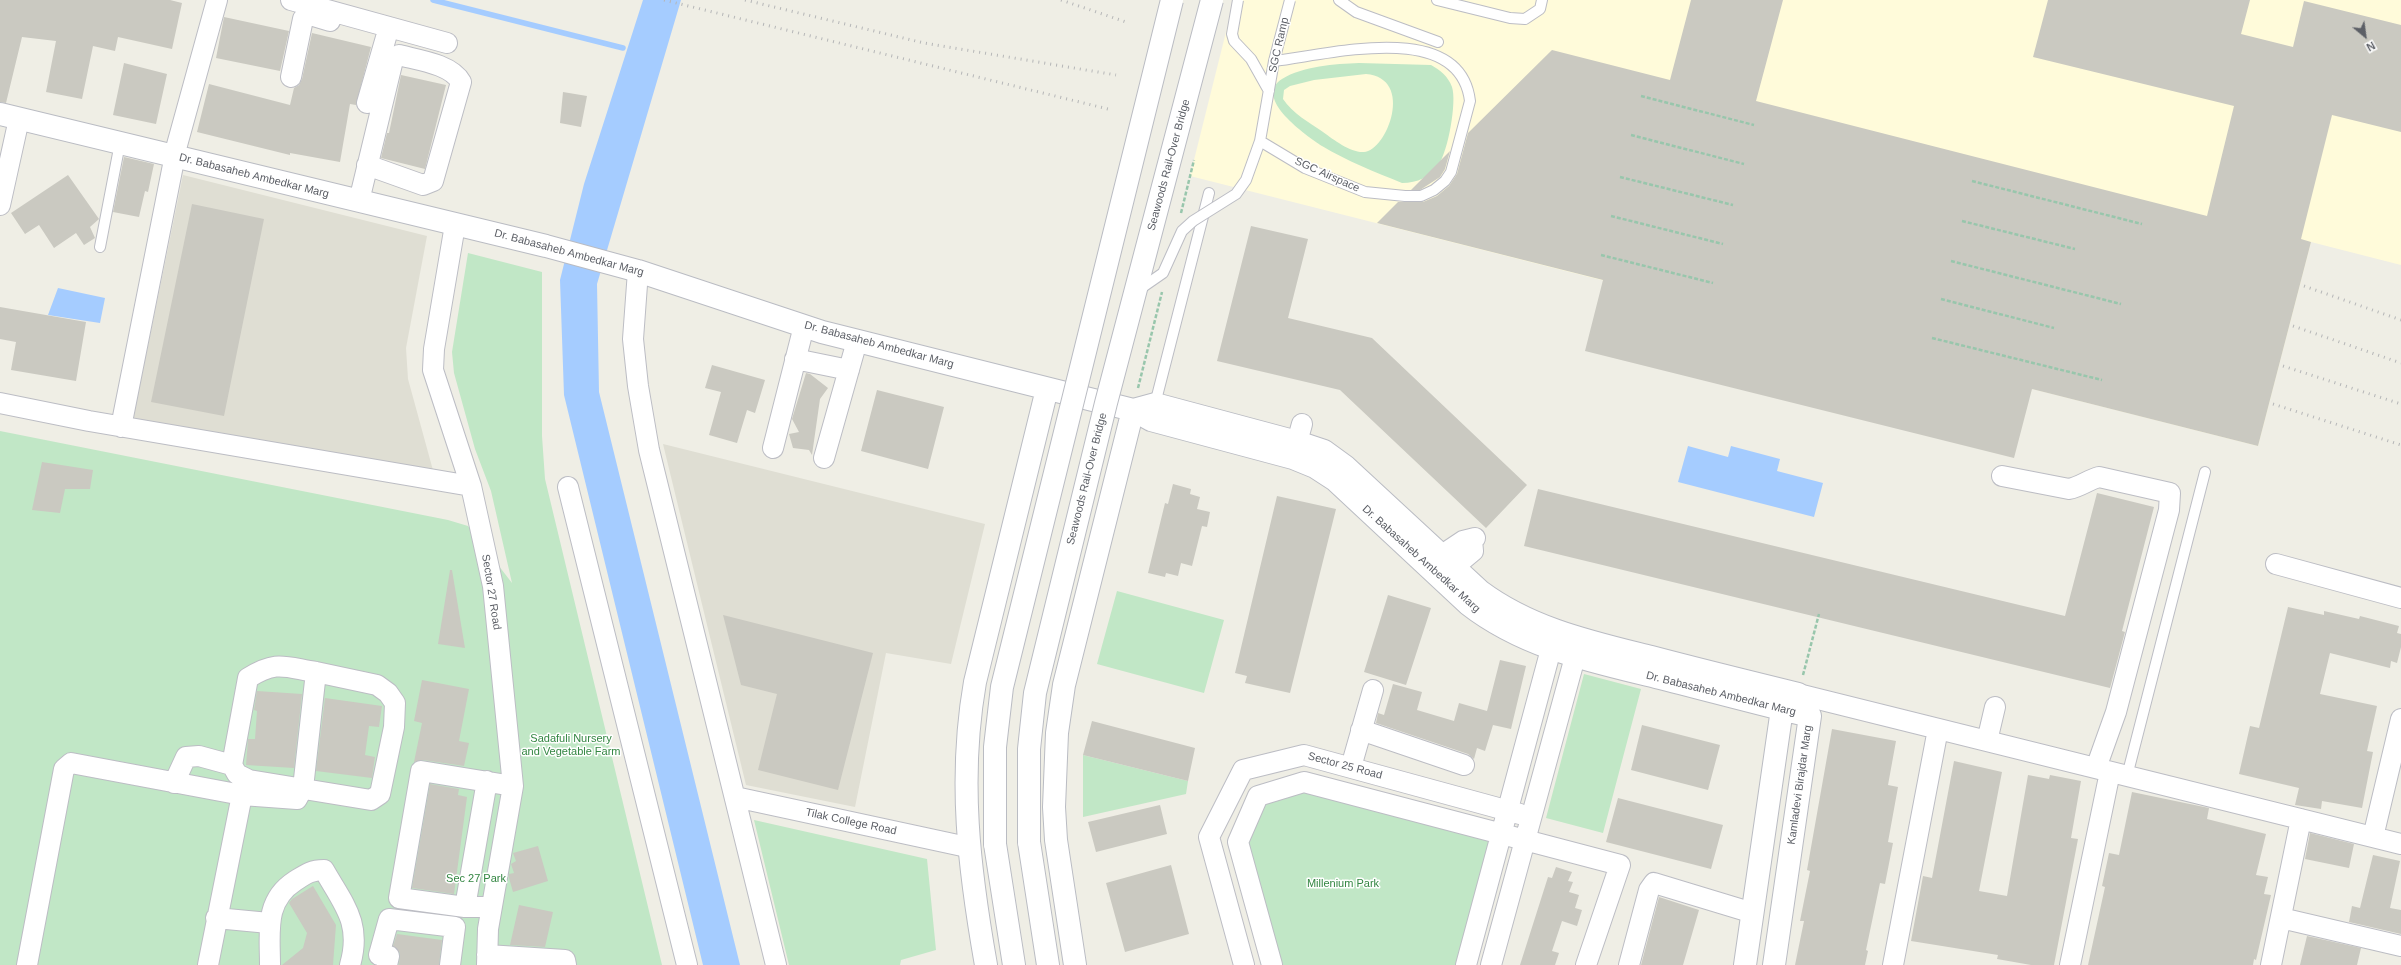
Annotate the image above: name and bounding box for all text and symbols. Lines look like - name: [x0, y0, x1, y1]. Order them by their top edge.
- street label: SGC Ramp: [1266, 16, 1292, 74]
- north arrow: [2345, 16, 2385, 56]
- text: N: [2364, 39, 2377, 54]
- street label: Seawoods Rail-Over Bridge: [1145, 98, 1193, 232]
- street label: Dr. Babasaheb Ambedkar Marg: [178, 151, 330, 201]
- street label: SGC Airspace: [1292, 155, 1362, 195]
- street label: Dr. Babasaheb Ambedkar Marg: [493, 227, 645, 279]
- street label: Dr. Babasaheb Ambedkar Marg: [803, 319, 955, 371]
- street label: Seawoods Rail-Over Bridge: [1064, 412, 1110, 546]
- street label: Dr. Babasaheb Ambedkar Marg: [1359, 503, 1483, 615]
- street label: Sector 27 Road: [479, 553, 503, 631]
- street label: Dr. Babasaheb Ambedkar Marg: [1645, 669, 1797, 719]
- street label: Kamladevi Birajdar Marg: [1785, 724, 1815, 846]
- park label: Sadafuli Nursery and Vegetable Farm: [521, 732, 621, 758]
- street label: Sector 25 Road: [1306, 750, 1384, 782]
- street label: Tilak College Road: [804, 806, 898, 838]
- park label: Sec 27 Park: [446, 872, 506, 886]
- park label: Millenium Park: [1307, 877, 1379, 891]

